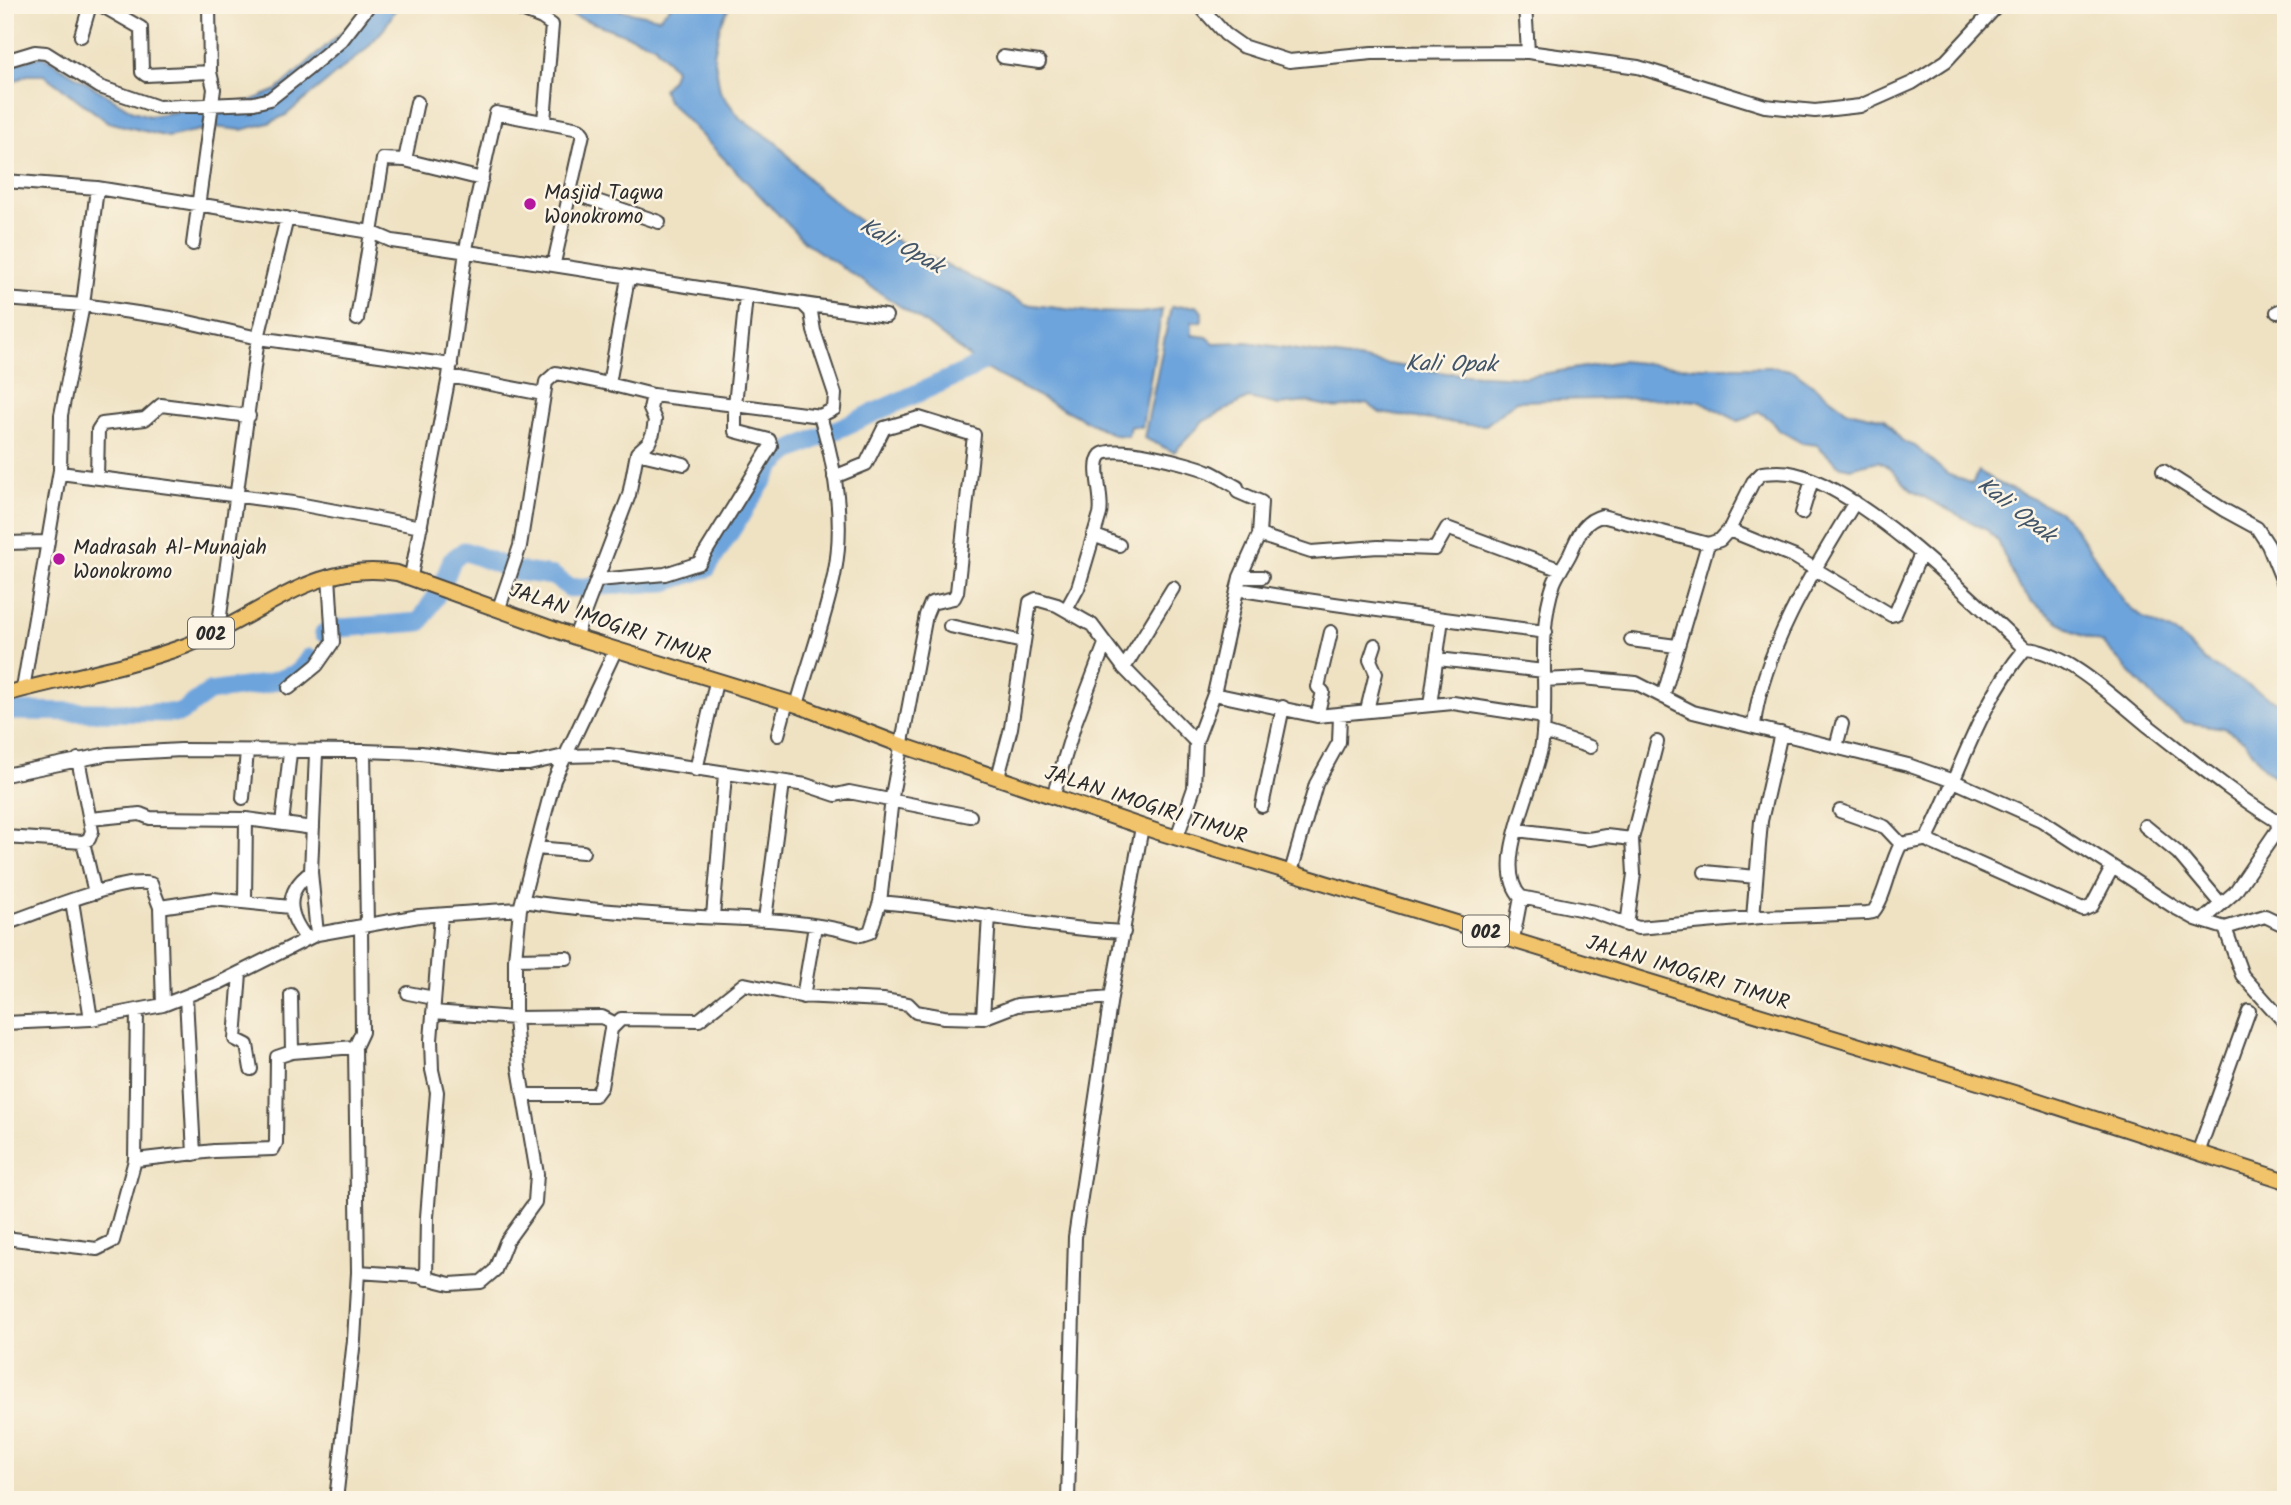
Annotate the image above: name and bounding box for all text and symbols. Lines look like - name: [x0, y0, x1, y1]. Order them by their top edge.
- place label: Masjid Taqwa Wonokromo: [544, 177, 664, 234]
- marker: Masjid Taqwa Wonokromo: [522, 196, 538, 212]
- water label: Kali Opak: [852, 209, 953, 286]
- water label: Kali Opak: [1405, 346, 1500, 384]
- water label: Kali Opak: [1969, 468, 2065, 555]
- place label: Madrasah Al-Munajah Wonokromo: [73, 532, 267, 589]
- marker: Madrasah Al-Munajah Wonokromo: [51, 551, 67, 567]
- street label: JALAN IMOGIRI TIMUR: [504, 574, 715, 674]
- road number: 002: [188, 618, 234, 648]
- street label: JALAN IMOGIRI TIMUR: [1040, 757, 1251, 854]
- road number: 002: [1463, 916, 1509, 946]
- street label: JALAN IMOGIRI TIMUR: [1582, 927, 1793, 1020]

